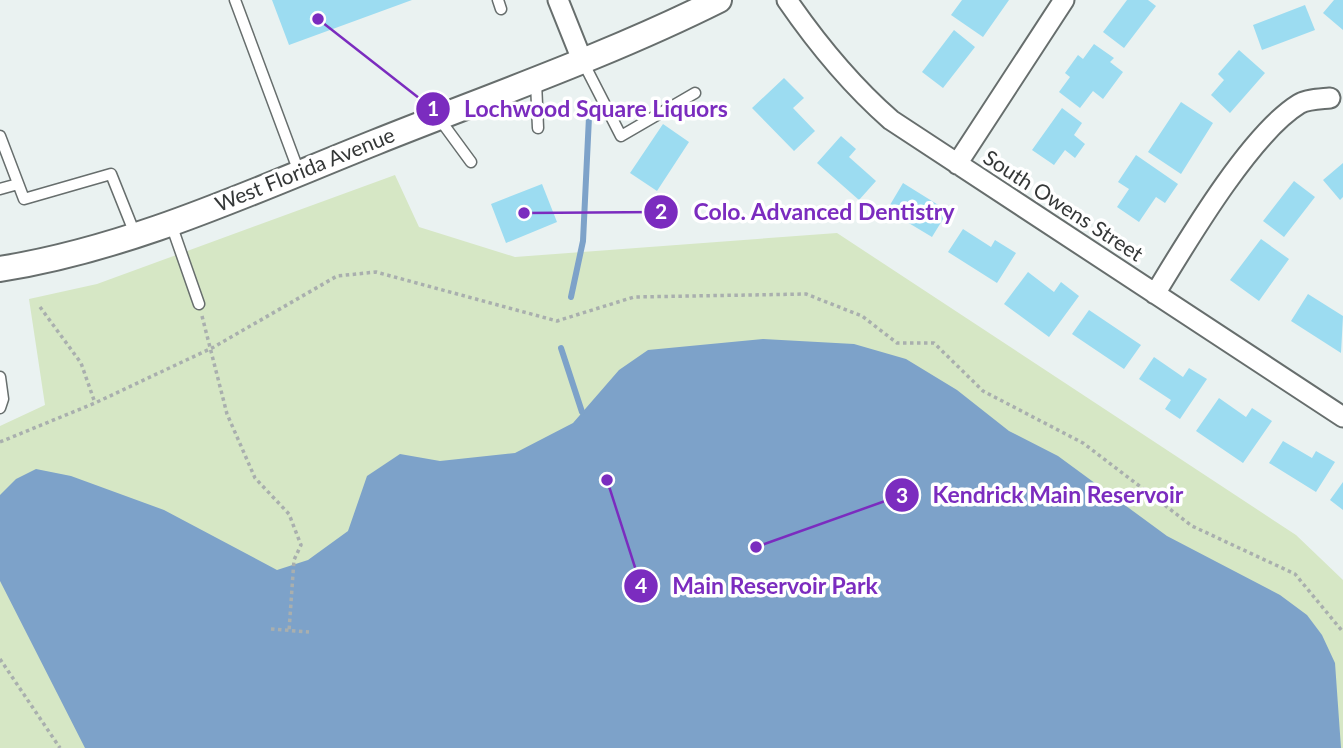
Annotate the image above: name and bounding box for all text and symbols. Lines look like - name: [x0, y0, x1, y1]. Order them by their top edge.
- callout: Lochwood Square Liquors: [415, 87, 742, 131]
- text: Lochwood Square Liquors: [464, 94, 728, 122]
- text: 1: [427, 95, 439, 120]
- street label: West Florida Avenue: [211, 121, 398, 216]
- street label: South Owens Street: [979, 144, 1149, 266]
- callout: Colo. Advanced Dentistry: [644, 190, 969, 234]
- text: Colo. Advanced Dentistry: [693, 197, 955, 225]
- text: 2: [655, 198, 667, 223]
- callout: Kendrick Main Reservoir: [884, 473, 1198, 517]
- text: Kendrick Main Reservoir: [933, 480, 1184, 508]
- text: 3: [896, 482, 908, 507]
- callout: Main Reservoir Park: [623, 564, 893, 608]
- text: Main Reservoir Park: [672, 571, 879, 599]
- text: 4: [635, 572, 647, 597]

